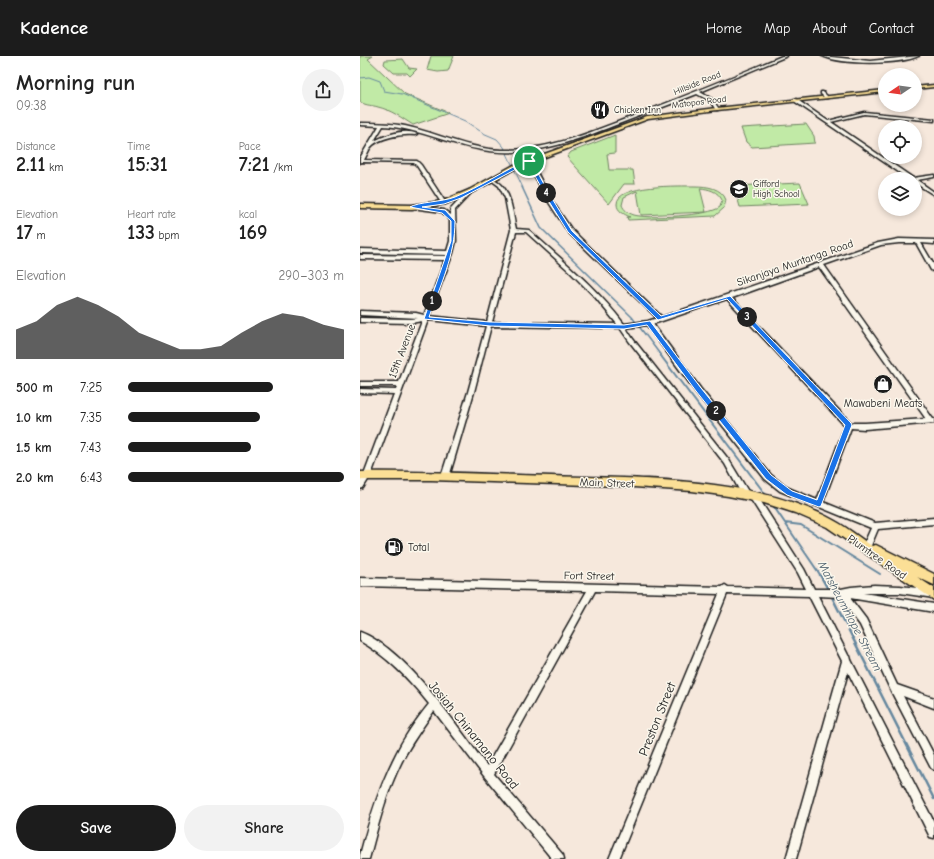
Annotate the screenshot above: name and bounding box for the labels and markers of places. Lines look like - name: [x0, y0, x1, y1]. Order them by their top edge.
- restaurant icon: Chicken Inn: [589, 99, 611, 121]
- place label: Chicken Inn: [614, 105, 661, 115]
- pin: [512, 144, 546, 178]
- school or university icon: Gifford High School: [728, 178, 750, 200]
- place label: Gifford High School: [753, 179, 800, 199]
- pin: 4: [536, 183, 556, 203]
- pin: 1: [422, 291, 442, 311]
- pin: 3: [737, 307, 757, 327]
- shop icon: Mawabeni Meats: [872, 373, 894, 395]
- place label: Mawabeni Meats: [844, 397, 923, 410]
- pin: 2: [706, 401, 726, 421]
- fuel station icon: Total: [383, 536, 405, 558]
- place label: Total: [408, 541, 429, 554]

